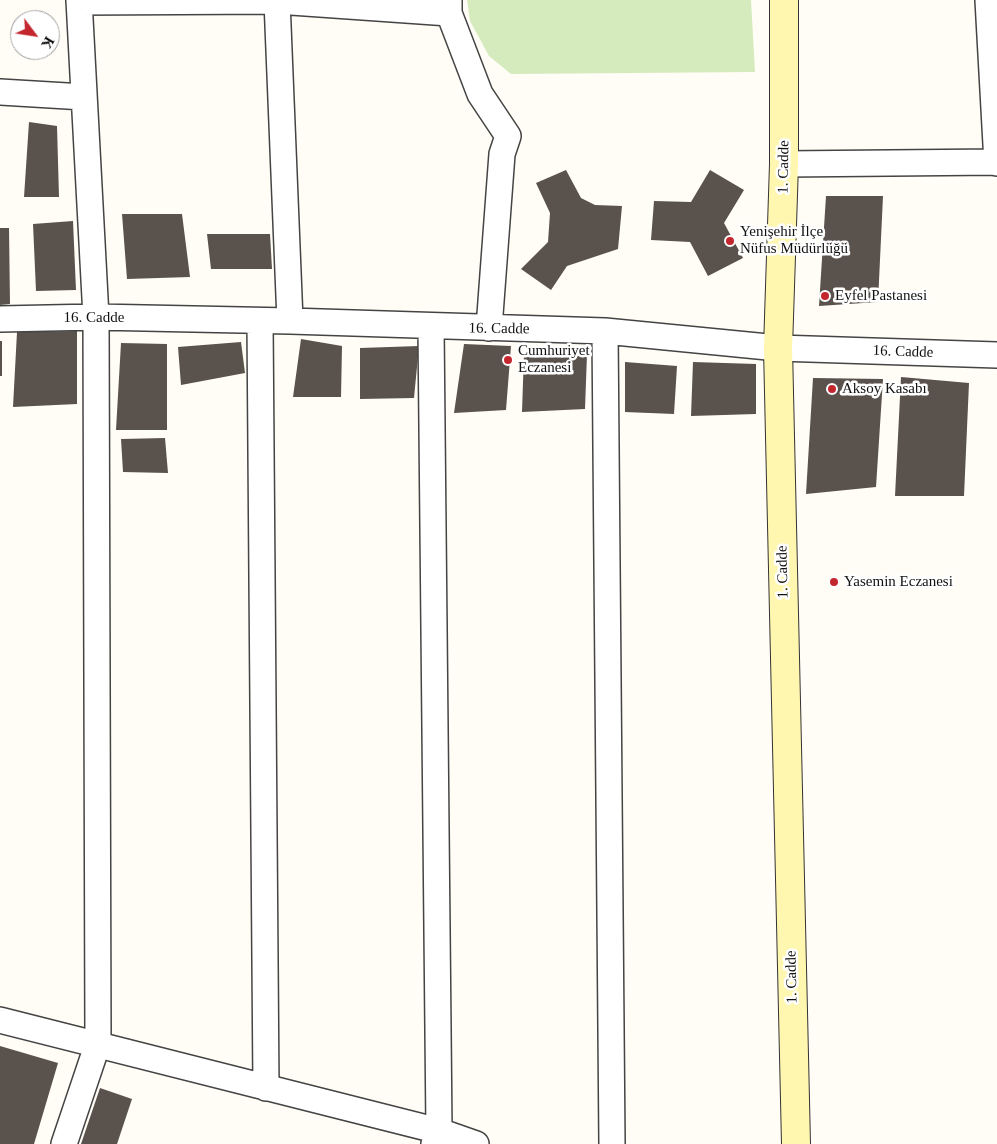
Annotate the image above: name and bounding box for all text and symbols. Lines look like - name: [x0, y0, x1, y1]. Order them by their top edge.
- north arrow: [10, 10, 60, 60]
- text: K: [38, 34, 57, 51]
- street label: 1. Cadde: [775, 140, 793, 194]
- place label: Yenişehir İlçe Nüfus Müdürlüğü: [740, 223, 848, 258]
- marker: Yenişehir İlçe Nüfus Müdürlüğü: [724, 235, 736, 247]
- place label: Eyfel Pastanesi: [835, 287, 927, 305]
- marker: Eyfel Pastanesi: [819, 290, 831, 302]
- street label: 16. Cadde: [64, 309, 124, 327]
- street label: 16. Cadde: [468, 319, 530, 339]
- place label: Cumhuriyet Eczanesi: [518, 342, 590, 377]
- street label: 16. Cadde: [872, 342, 934, 362]
- marker: Cumhuriyet Eczanesi: [502, 354, 514, 366]
- place label: Aksoy Kasabı: [842, 380, 927, 398]
- marker: Aksoy Kasabı: [826, 383, 838, 395]
- street label: 1. Cadde: [774, 545, 792, 599]
- place label: Yasemin Eczanesi: [844, 573, 953, 591]
- marker: Yasemin Eczanesi: [828, 576, 840, 588]
- street label: 1. Cadde: [783, 950, 801, 1004]

